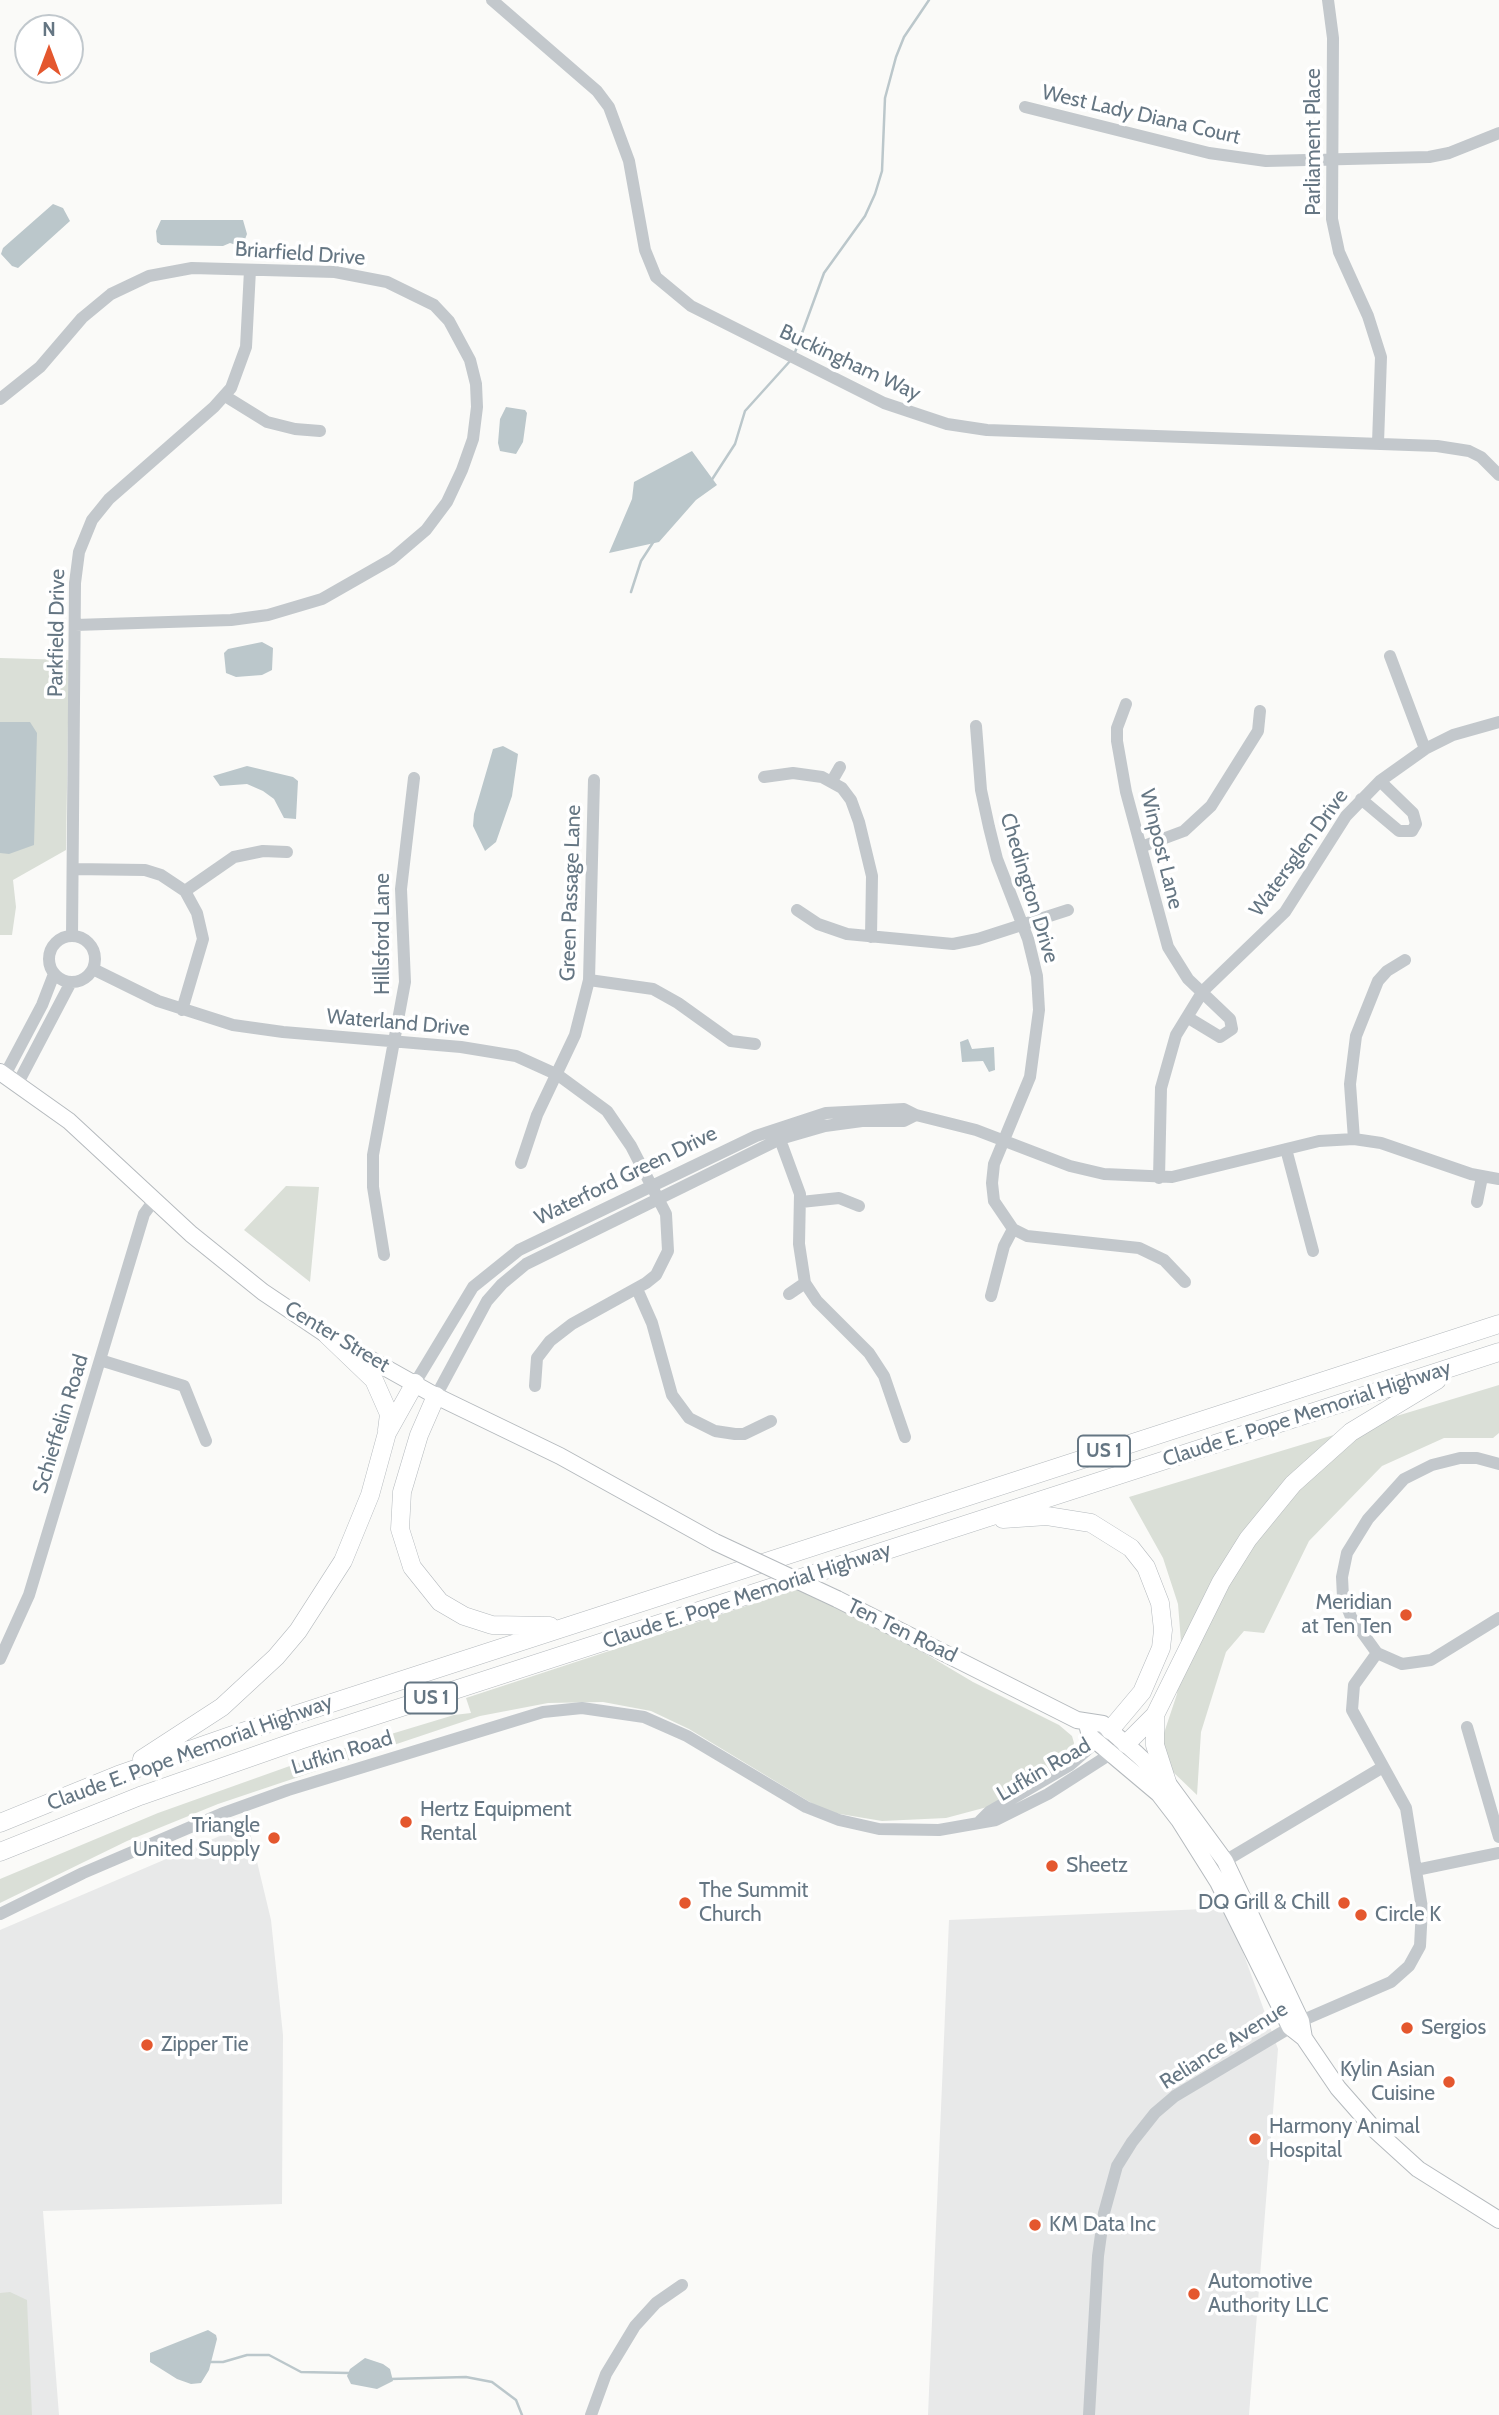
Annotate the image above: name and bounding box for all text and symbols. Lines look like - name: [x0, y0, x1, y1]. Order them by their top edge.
- north arrow: [14, 14, 84, 84]
- text: N: [42, 18, 56, 41]
- street label: Parliament Place: [1301, 68, 1327, 216]
- street label: West Lady Diana Court: [1039, 80, 1243, 150]
- street label: Briarfield Drive: [234, 237, 366, 271]
- street label: Buckingham Way: [775, 319, 925, 407]
- street label: Parkfield Drive: [43, 569, 71, 697]
- street label: Watersglen Drive: [1244, 784, 1354, 922]
- street label: Winpost Lane: [1134, 786, 1188, 912]
- street label: Green Passage Lane: [555, 804, 587, 982]
- street label: Chedington Drive: [994, 810, 1064, 966]
- street label: Hillsford Lane: [370, 873, 396, 995]
- street label: Waterland Drive: [325, 1004, 471, 1042]
- street label: Waterford Green Drive: [531, 1121, 721, 1231]
- street label: Center Street: [280, 1296, 394, 1378]
- street label: Schieffelin Road: [28, 1351, 94, 1497]
- street label: Claude E. Pope Memorial Highway: [1160, 1355, 1454, 1473]
- road number: US 1: [1078, 1436, 1130, 1466]
- street label: Claude E. Pope Memorial Highway: [600, 1537, 894, 1655]
- place label: Meridian at Ten Ten: [1302, 1590, 1392, 1640]
- street label: Ten Ten Road: [843, 1594, 961, 1668]
- marker: Meridian at Ten Ten: [1398, 1607, 1414, 1623]
- road number: US 1: [405, 1682, 457, 1714]
- street label: Claude E. Pope Memorial Highway: [44, 1690, 336, 1816]
- street label: Lufkin Road: [288, 1726, 396, 1780]
- street label: Lufkin Road: [993, 1733, 1095, 1807]
- place label: Hertz Equipment Rental: [420, 1797, 572, 1847]
- place label: Triangle United Supply: [133, 1813, 260, 1863]
- marker: Hertz Equipment Rental: [398, 1814, 414, 1830]
- marker: Triangle United Supply: [266, 1830, 282, 1846]
- place label: Sheetz: [1066, 1853, 1128, 1879]
- marker: Sheetz: [1044, 1858, 1060, 1874]
- place label: The Summit Church: [699, 1878, 808, 1928]
- place label: DQ Grill & Chill: [1198, 1890, 1330, 1916]
- marker: The Summit Church: [677, 1895, 693, 1911]
- marker: DQ Grill & Chill: [1336, 1895, 1352, 1911]
- place label: Circle K: [1375, 1902, 1441, 1928]
- marker: Circle K: [1353, 1907, 1369, 1923]
- street label: Reliance Avenue: [1156, 1997, 1292, 2095]
- place label: Sergios: [1421, 2015, 1486, 2041]
- marker: Sergios: [1399, 2020, 1415, 2036]
- place label: Zipper Tie: [161, 2032, 249, 2058]
- marker: Zipper Tie: [139, 2037, 155, 2053]
- place label: Kylin Asian Cuisine: [1340, 2057, 1435, 2107]
- marker: Kylin Asian Cuisine: [1441, 2074, 1457, 2090]
- place label: Harmony Animal Hospital: [1269, 2114, 1420, 2164]
- marker: Harmony Animal Hospital: [1247, 2131, 1263, 2147]
- place label: KM Data Inc: [1049, 2212, 1156, 2238]
- marker: KM Data Inc: [1027, 2217, 1043, 2233]
- place label: Automotive Authority LLC: [1208, 2269, 1329, 2319]
- marker: Automotive Authority LLC: [1186, 2286, 1202, 2302]

